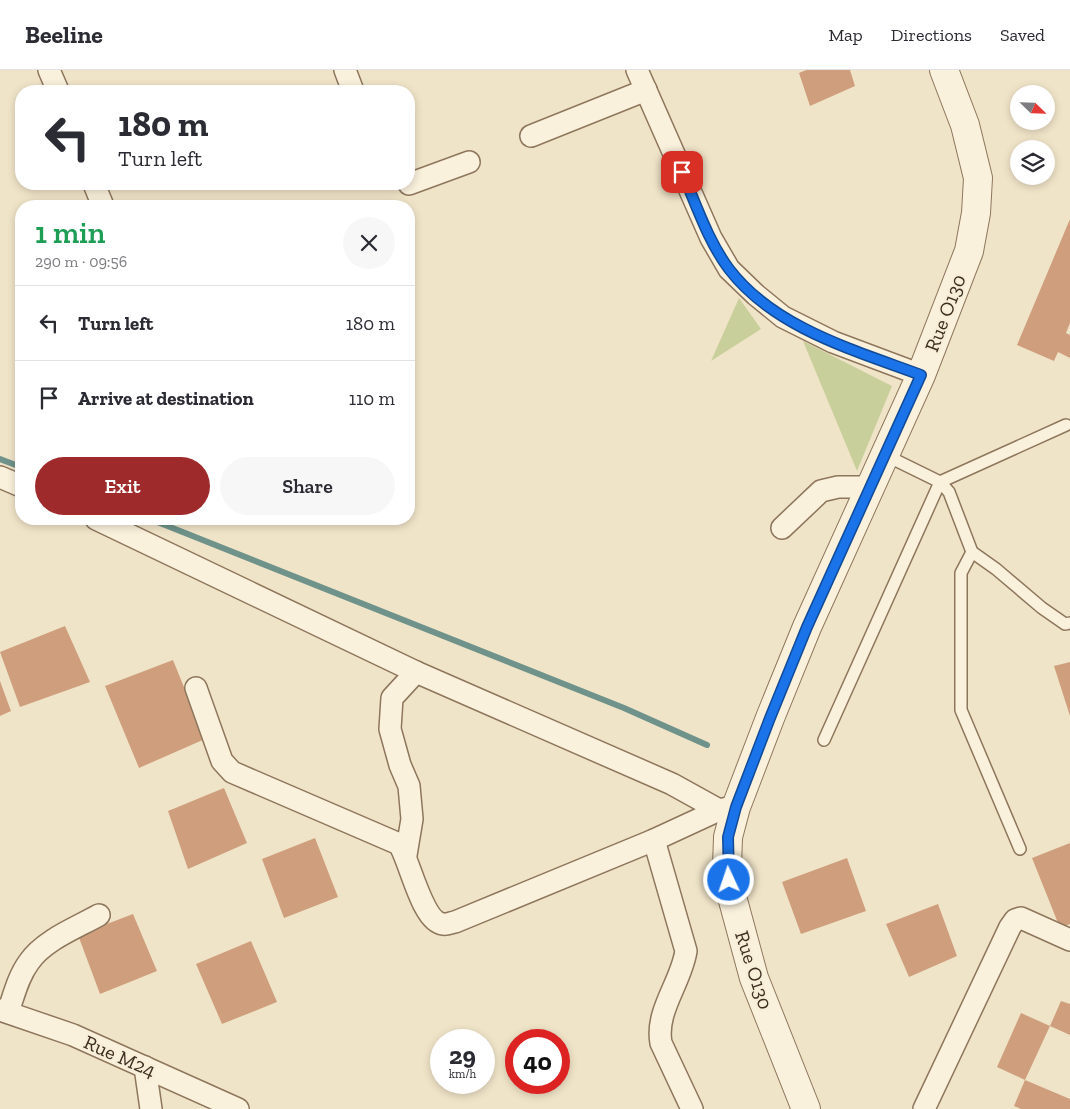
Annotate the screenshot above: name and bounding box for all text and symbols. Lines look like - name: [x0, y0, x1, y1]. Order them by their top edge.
- text: Beeline: [25, 20, 103, 49]
- text: Map: [828, 24, 863, 46]
- text: Directions: [891, 24, 972, 46]
- text: Saved: [1000, 24, 1045, 46]
- north arrow: [1010, 85, 1055, 130]
- map controls: [1010, 85, 1055, 185]
- text: 180 m: [118, 103, 208, 145]
- icon: left: [35, 105, 100, 170]
- button: layers: [1010, 140, 1055, 185]
- text: Turn left: [118, 145, 202, 172]
- pin: [661, 151, 703, 193]
- icon: arrive: [668, 158, 696, 186]
- text: 1 min: [35, 215, 105, 251]
- button: close: [343, 217, 395, 269]
- text: 290 m · 09:56: [35, 252, 127, 271]
- street label: Rue O130: [919, 271, 971, 355]
- icon: left: [35, 309, 63, 337]
- text: Turn left: [78, 312, 153, 335]
- text: 180 m: [346, 312, 395, 335]
- icon: arrive: [35, 384, 63, 412]
- text: Arrive at destination: [78, 387, 254, 410]
- text: 110 m: [349, 387, 395, 410]
- button: Exit: [35, 457, 210, 515]
- button: Share: [220, 457, 395, 515]
- position arrow: [702, 853, 754, 905]
- street label: Rue O130: [730, 928, 778, 1012]
- speed limit sign: 40: [505, 1029, 570, 1094]
- street label: Rue M24: [80, 1030, 160, 1083]
- text: 29: [449, 1040, 476, 1070]
- text: km/h: [449, 1067, 476, 1081]

